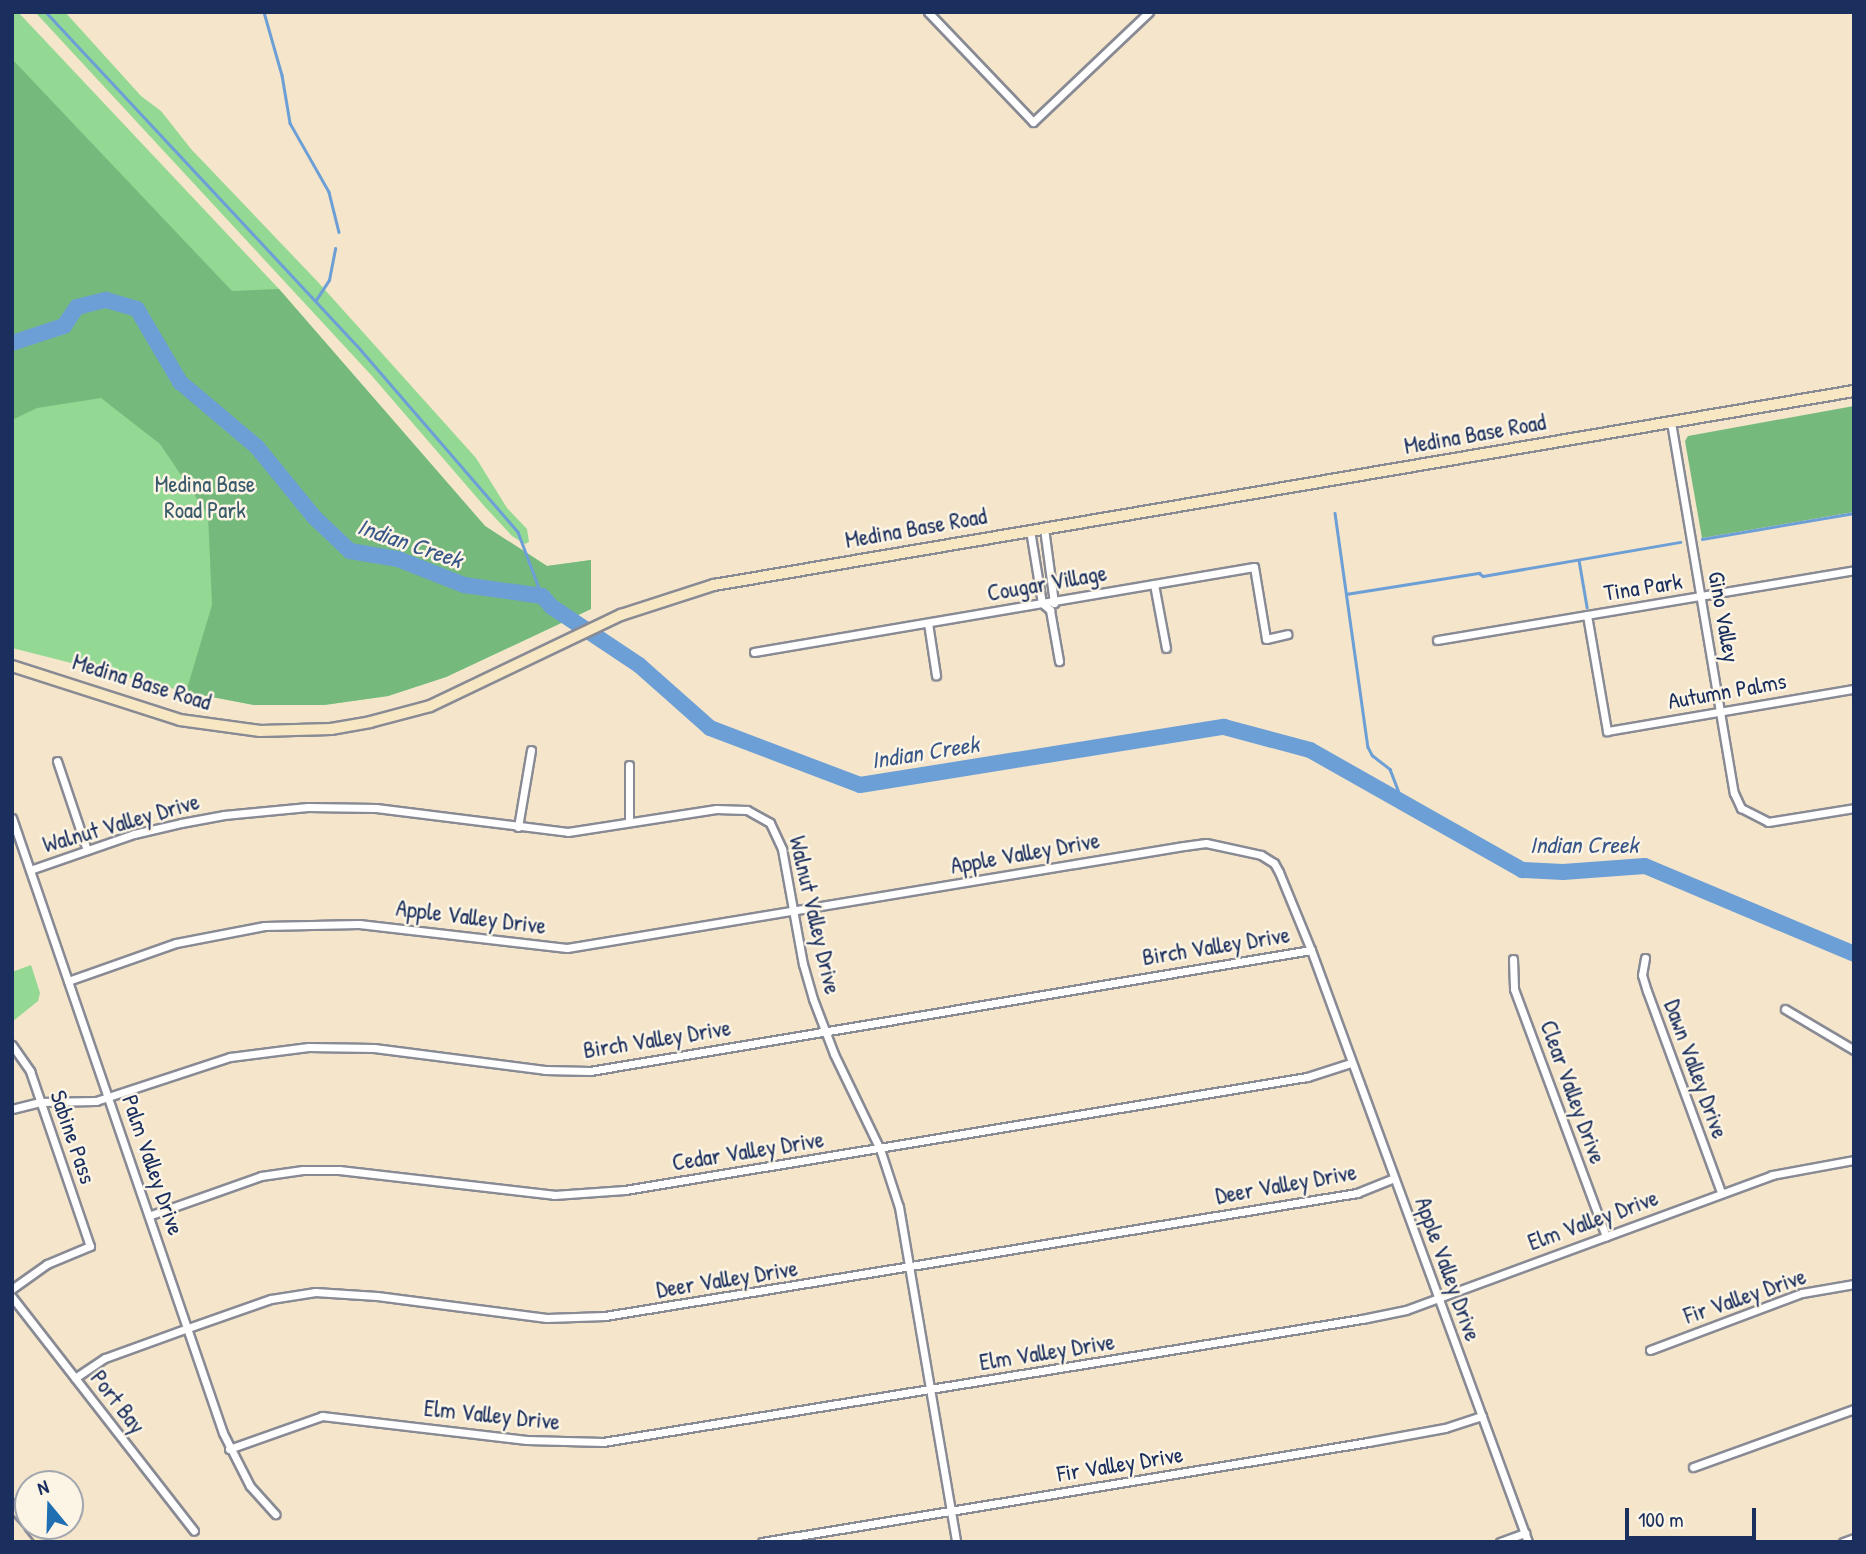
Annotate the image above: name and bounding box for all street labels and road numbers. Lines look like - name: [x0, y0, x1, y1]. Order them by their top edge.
- street label: Medina Base Road: [1402, 408, 1548, 460]
- street label: Medina Base Road: [843, 502, 989, 554]
- street label: Cougar Village: [985, 559, 1109, 607]
- street label: Tina Park: [1602, 567, 1684, 607]
- street label: Gino Valley: [1702, 569, 1746, 665]
- street label: Medina Base Road: [69, 648, 215, 716]
- street label: Autumn Palms: [1666, 667, 1788, 715]
- street label: Walnut Valley Drive: [40, 787, 202, 859]
- street label: Apple Valley Drive: [948, 826, 1102, 880]
- street label: Walnut Valley Drive: [783, 833, 847, 997]
- street label: Apple Valley Drive: [394, 894, 548, 940]
- street label: Birch Valley Drive: [1140, 921, 1292, 971]
- street label: Dawn Valley Drive: [1658, 996, 1734, 1142]
- street label: Birch Valley Drive: [581, 1014, 733, 1064]
- street label: Clear Valley Drive: [1534, 1017, 1612, 1167]
- street label: Sabine Pass: [44, 1087, 102, 1187]
- street label: Palm Valley Drive: [116, 1091, 190, 1239]
- street label: Cedar Valley Drive: [670, 1125, 826, 1177]
- street label: Deer Valley Drive: [1213, 1158, 1359, 1210]
- street label: Elm Valley Drive: [1524, 1184, 1662, 1256]
- street label: Apple Valley Drive: [1409, 1193, 1487, 1345]
- street label: Deer Valley Drive: [654, 1254, 800, 1304]
- street label: Fir Valley Drive: [1680, 1262, 1810, 1330]
- street label: Elm Valley Drive: [977, 1328, 1117, 1376]
- street label: Port Bay: [85, 1365, 151, 1439]
- street label: Elm Valley Drive: [423, 1394, 561, 1436]
- street label: Fir Valley Drive: [1055, 1440, 1185, 1488]

